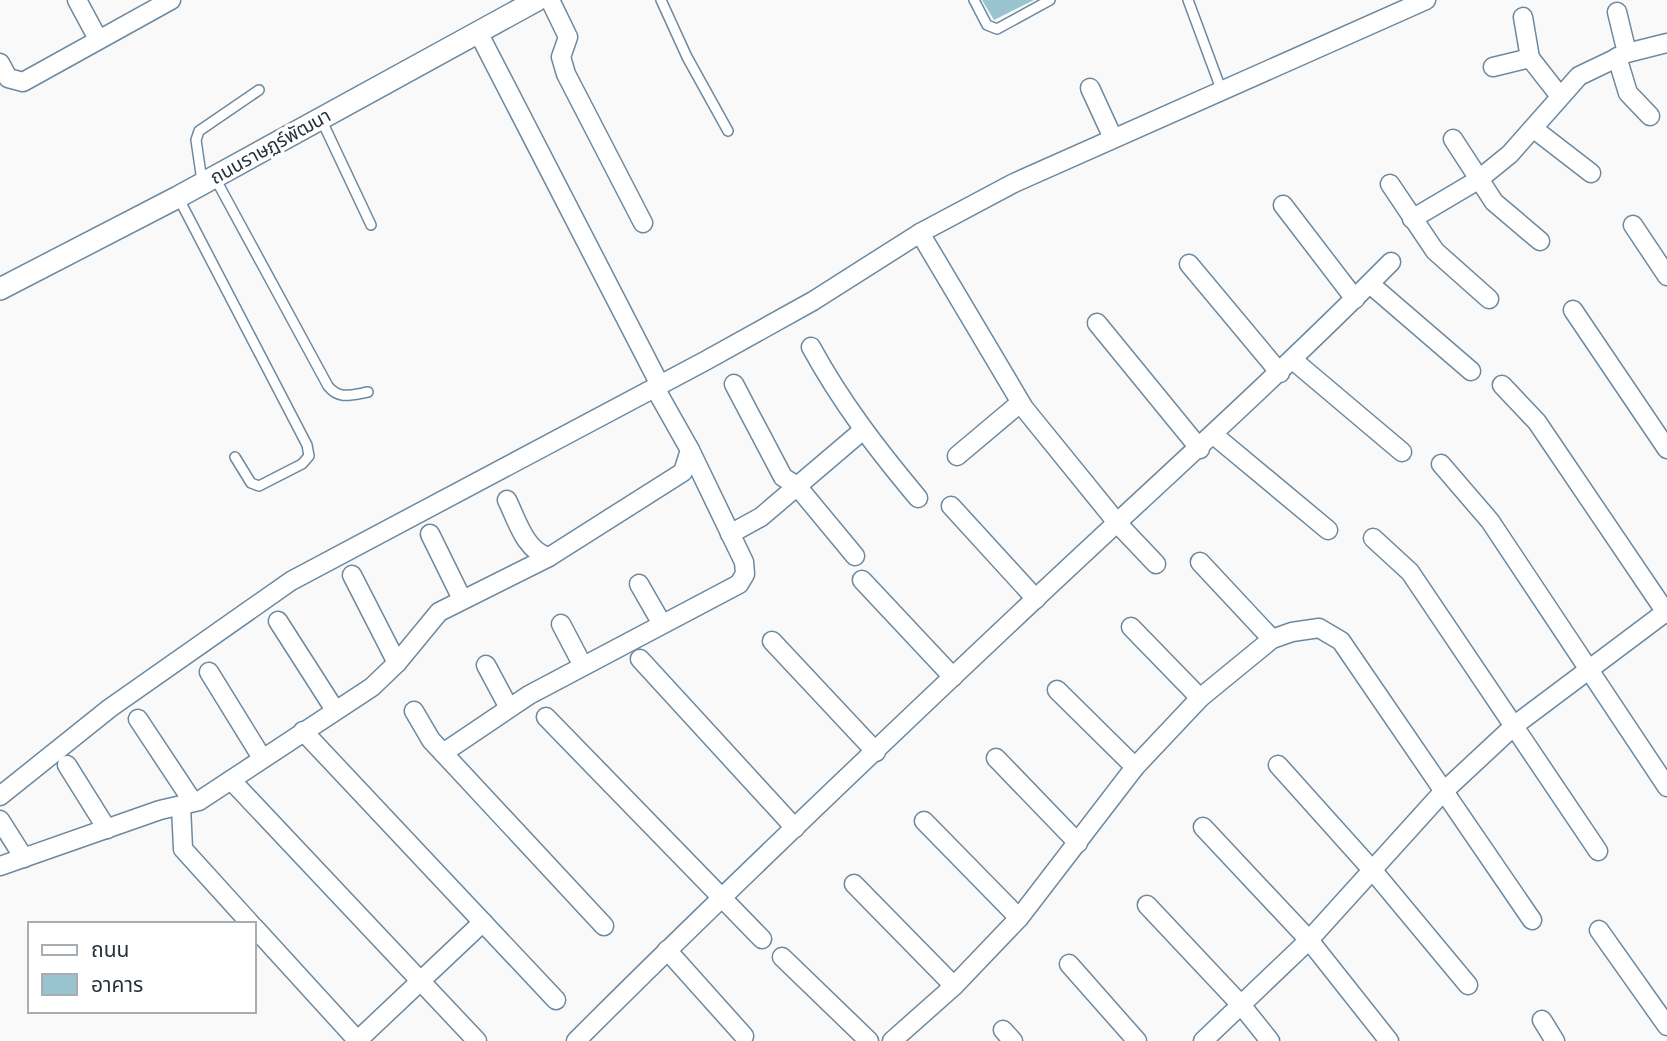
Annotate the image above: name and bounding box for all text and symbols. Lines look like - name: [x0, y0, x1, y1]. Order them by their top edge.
- street label: ถนนราษฏร์พัฒนา: [205, 103, 335, 189]
- legend: [28, 922, 256, 1013]
- text: ถนน: [91, 936, 129, 963]
- text: อาคาร: [91, 971, 143, 998]

